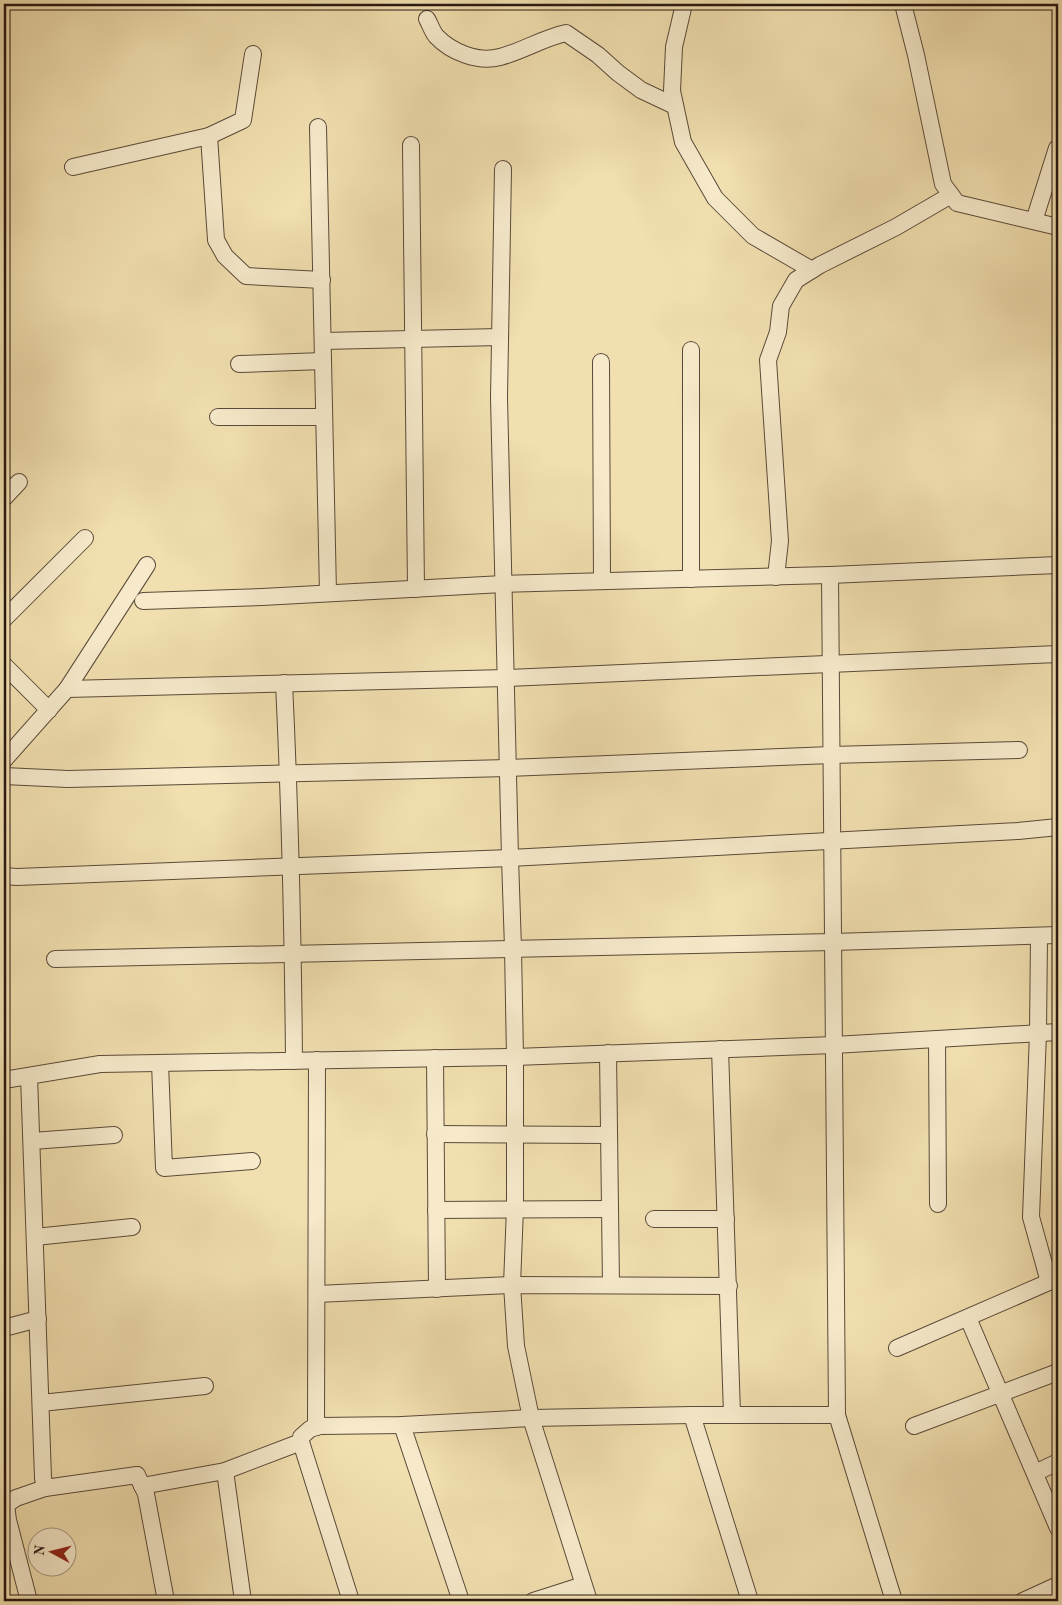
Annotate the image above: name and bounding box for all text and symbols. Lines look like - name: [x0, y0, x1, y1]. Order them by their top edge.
- north arrow: [28, 1528, 78, 1578]
- text: N: [32, 1544, 48, 1557]

